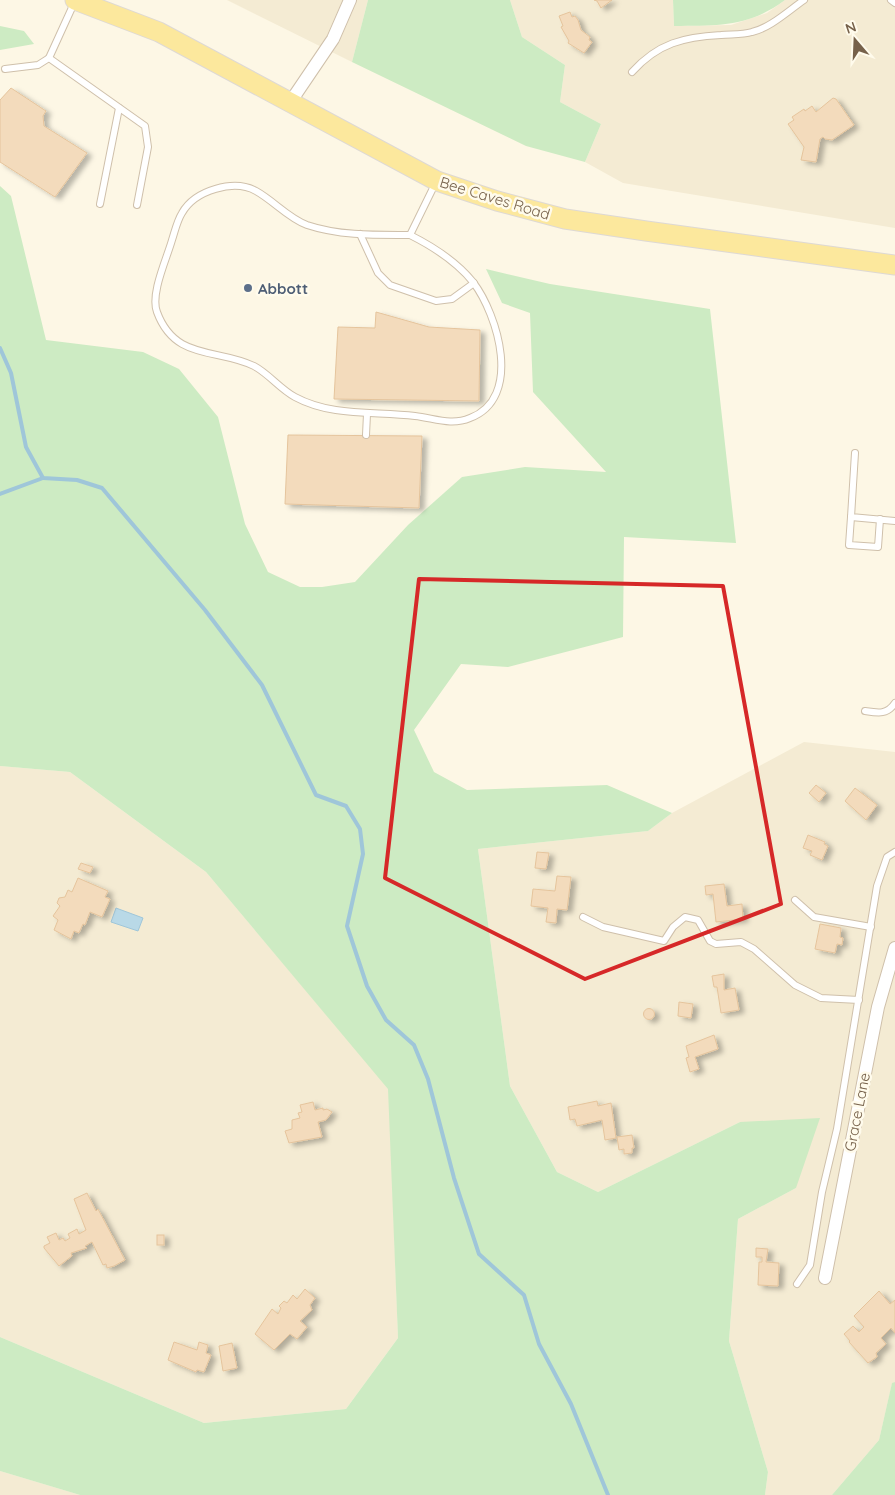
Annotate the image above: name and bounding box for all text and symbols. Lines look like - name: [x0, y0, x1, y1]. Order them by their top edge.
- north arrow: [830, 15, 880, 65]
- text: N: [843, 18, 859, 38]
- street label: Bee Caves Road: [438, 172, 552, 224]
- place label: Abbott: [258, 279, 308, 298]
- marker: Abbott: [242, 282, 254, 294]
- street label: Grace Lane: [840, 1071, 874, 1153]

